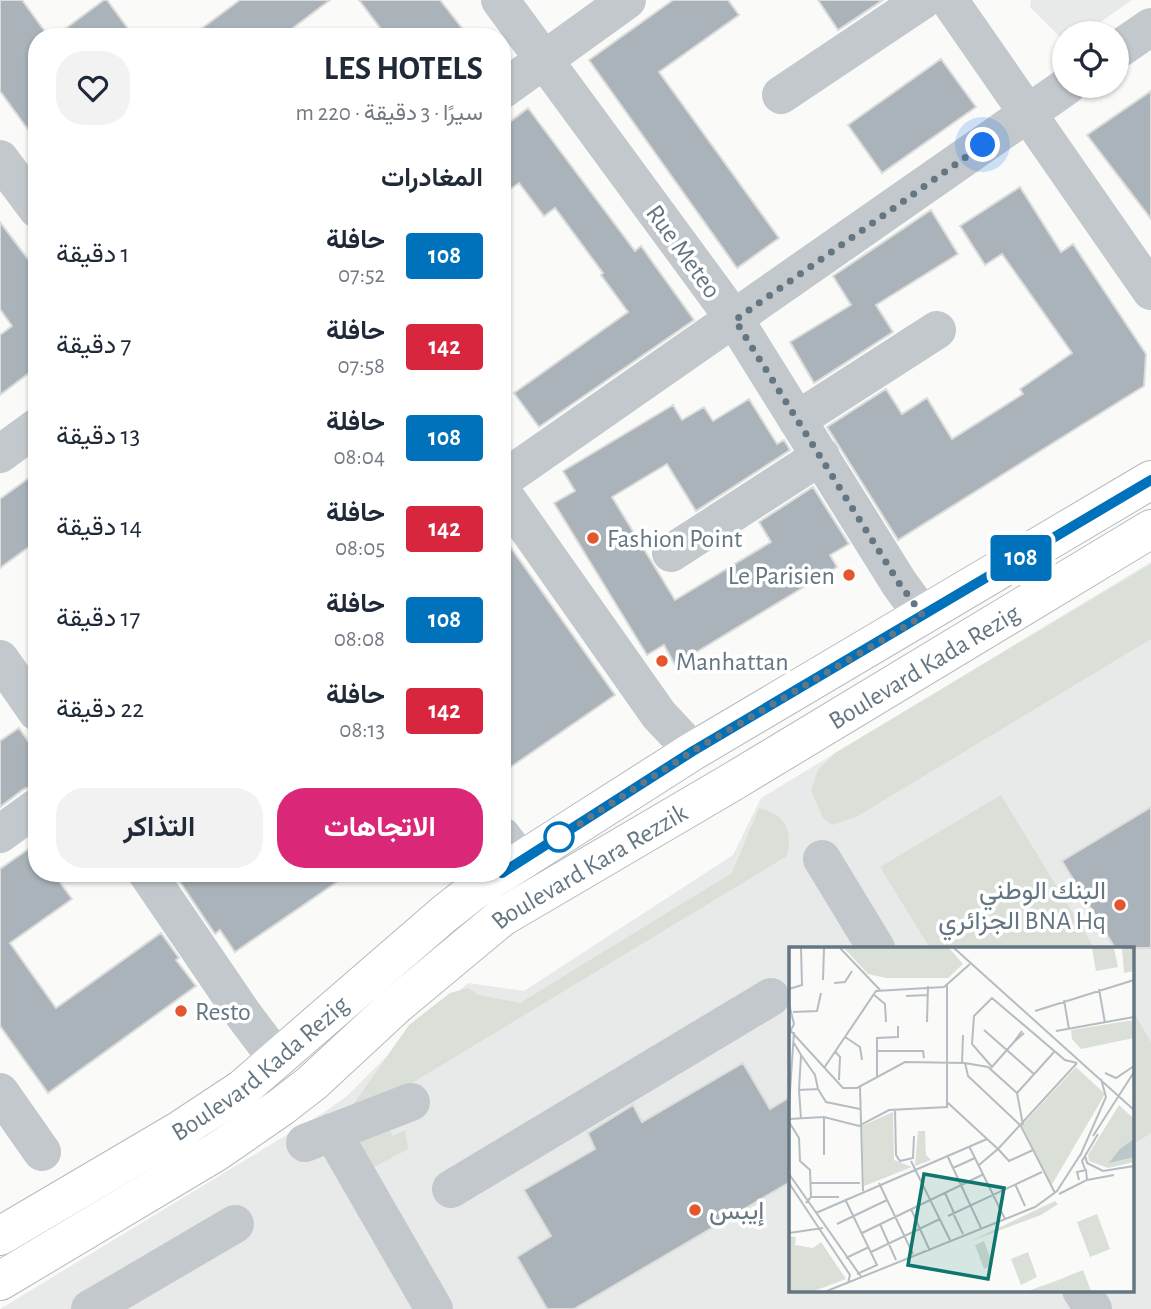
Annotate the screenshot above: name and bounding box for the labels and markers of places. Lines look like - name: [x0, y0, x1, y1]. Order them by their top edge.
- place label: Fashion Point: [607, 526, 742, 552]
- marker: Fashion Point: [585, 530, 601, 546]
- place label: Le Parisien: [728, 563, 835, 589]
- marker: Le Parisien: [841, 567, 857, 583]
- place label: Manhattan: [676, 649, 789, 675]
- marker: Manhattan: [654, 653, 670, 669]
- unlabelled marker: [544, 822, 574, 852]
- place label: البنك الوطني الجزائري BNA Hq: [938, 878, 1106, 941]
- marker: البنك الوطني الجزائري BNA Hq: [1112, 897, 1128, 913]
- place label: Resto: [195, 999, 251, 1025]
- marker: Resto: [173, 1003, 189, 1019]
- place label: إيبس: [709, 1198, 764, 1227]
- marker: إيبس: [687, 1202, 703, 1218]

